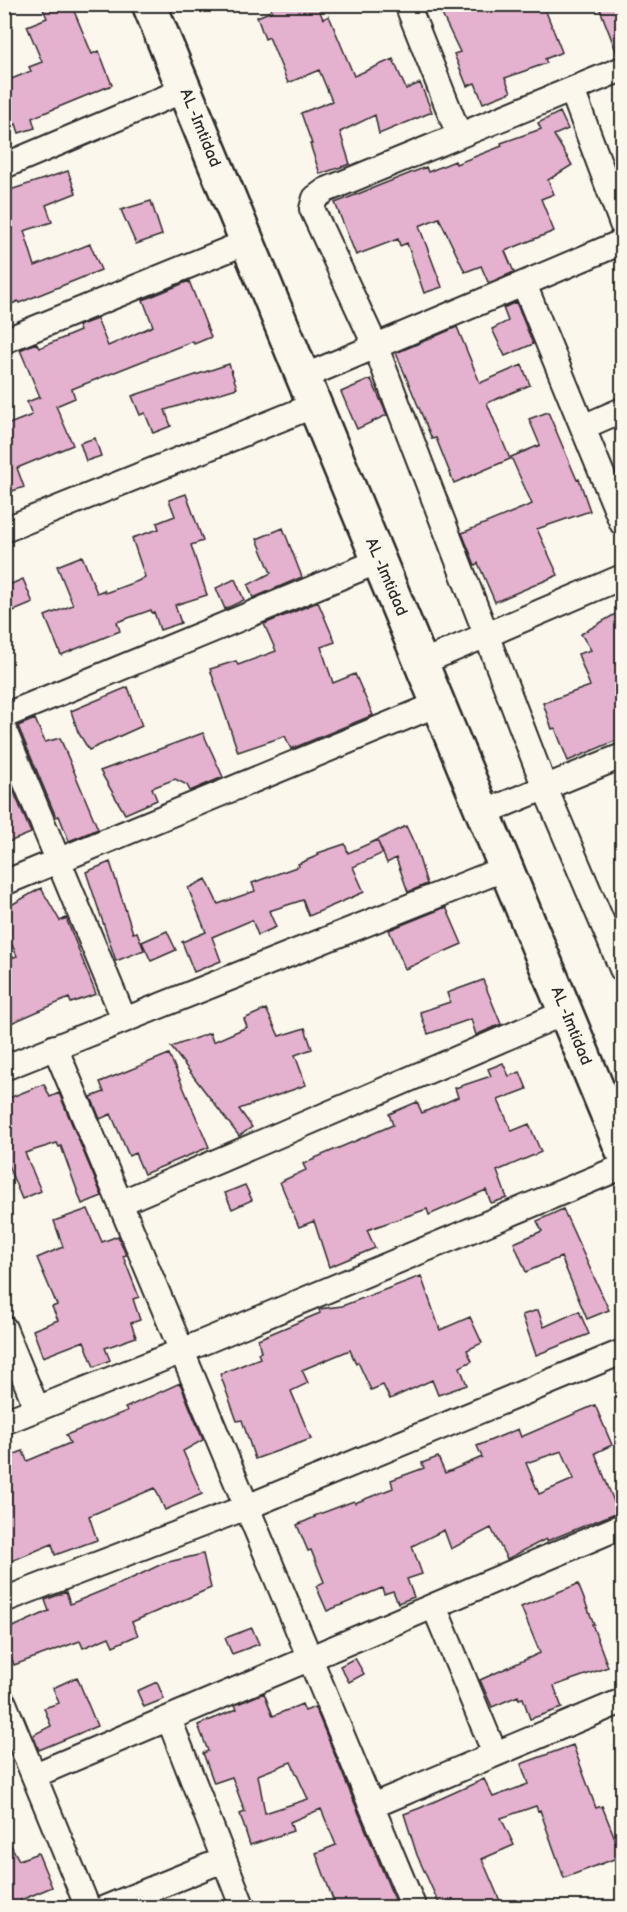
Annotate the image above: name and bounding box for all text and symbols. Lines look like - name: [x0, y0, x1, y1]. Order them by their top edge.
- street label: AL -Imtidad: [176, 86, 224, 170]
- street label: AL -Imtidad: [361, 535, 411, 619]
- street label: AL -Imtidad: [547, 984, 595, 1068]

